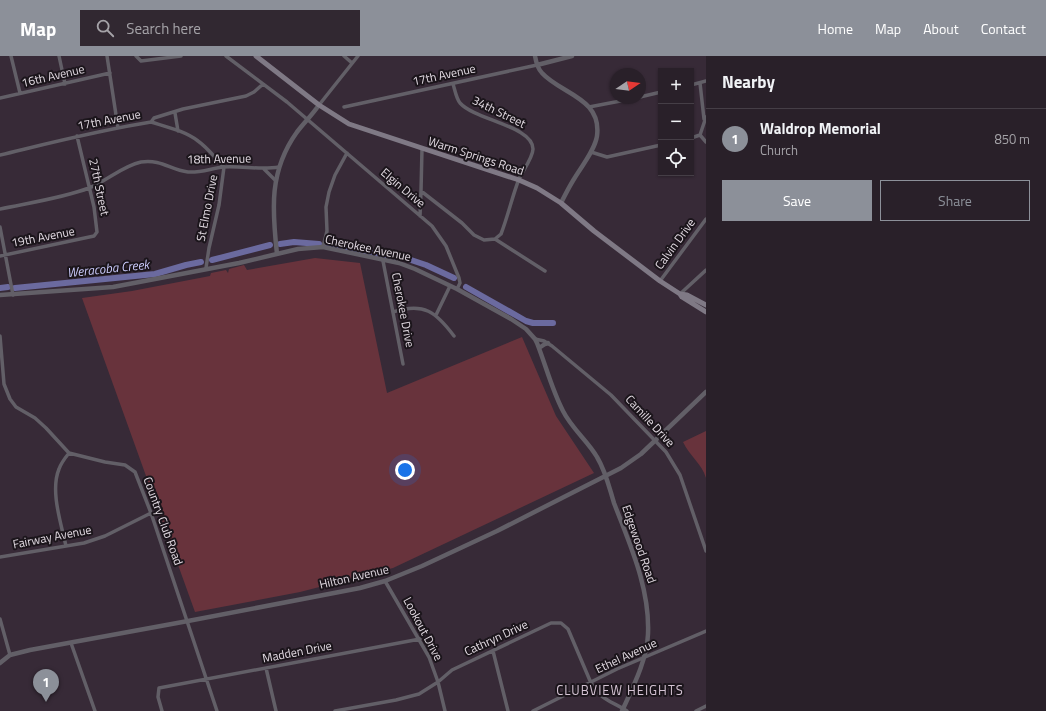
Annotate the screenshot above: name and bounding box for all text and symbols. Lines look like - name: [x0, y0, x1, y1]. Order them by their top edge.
- search box: [80, 10, 360, 46]
- text: Map: [20, 14, 56, 43]
- icon: search: [94, 17, 116, 39]
- text: Search here: [126, 17, 201, 40]
- text: Home: [818, 18, 853, 39]
- text: Map: [875, 18, 901, 39]
- text: About: [923, 18, 959, 39]
- text: Contact: [981, 18, 1026, 39]
- street label: 16th Avenue: [19, 59, 86, 92]
- street label: 17th Avenue: [410, 59, 477, 90]
- north arrow: [610, 68, 646, 104]
- map controls: [658, 68, 694, 176]
- button: +: [658, 68, 694, 104]
- text: Nearby: [722, 69, 775, 95]
- street label: 34th Street: [469, 90, 530, 133]
- street label: 17th Avenue: [76, 104, 142, 135]
- button: −: [658, 104, 694, 140]
- text: Waldrop Memorial: [760, 117, 881, 140]
- text: 1: [731, 129, 739, 149]
- text: 850 m: [994, 129, 1030, 149]
- street label: Warm Springs Road: [426, 131, 527, 180]
- button: locate: [658, 140, 694, 176]
- text: Church: [760, 140, 798, 160]
- street label: 18th Avenue: [187, 148, 251, 169]
- street label: 27th Street: [84, 157, 115, 218]
- street label: Elgin Drive: [377, 163, 430, 212]
- street label: St Elmo Drive: [191, 173, 222, 243]
- button: Save: [722, 180, 872, 221]
- button: Share: [880, 180, 1030, 221]
- street label: Calvin Drive: [650, 214, 700, 273]
- street label: 19th Avenue: [10, 221, 76, 252]
- street label: Cherokee Avenue: [323, 229, 413, 266]
- water label: Weracoba Creek: [66, 254, 152, 282]
- street label: Cherokee Drive: [387, 271, 420, 349]
- street label: Camille Drive: [621, 390, 680, 451]
- your location: [395, 460, 415, 480]
- street label: Country Club Road: [139, 474, 188, 568]
- street label: Edgewood Road: [617, 502, 662, 586]
- street label: Fairway Avenue: [11, 520, 93, 553]
- street label: Hilton Avenue: [317, 559, 390, 594]
- street label: Lookout Drive: [399, 594, 448, 664]
- street label: Cathryn Drive: [461, 614, 531, 661]
- street label: Ethel Avenue: [592, 633, 660, 678]
- street label: Madden Drive: [261, 635, 333, 668]
- pin: 1: [33, 669, 59, 702]
- district label: CLUBVIEW HEIGHTS: [556, 680, 684, 700]

